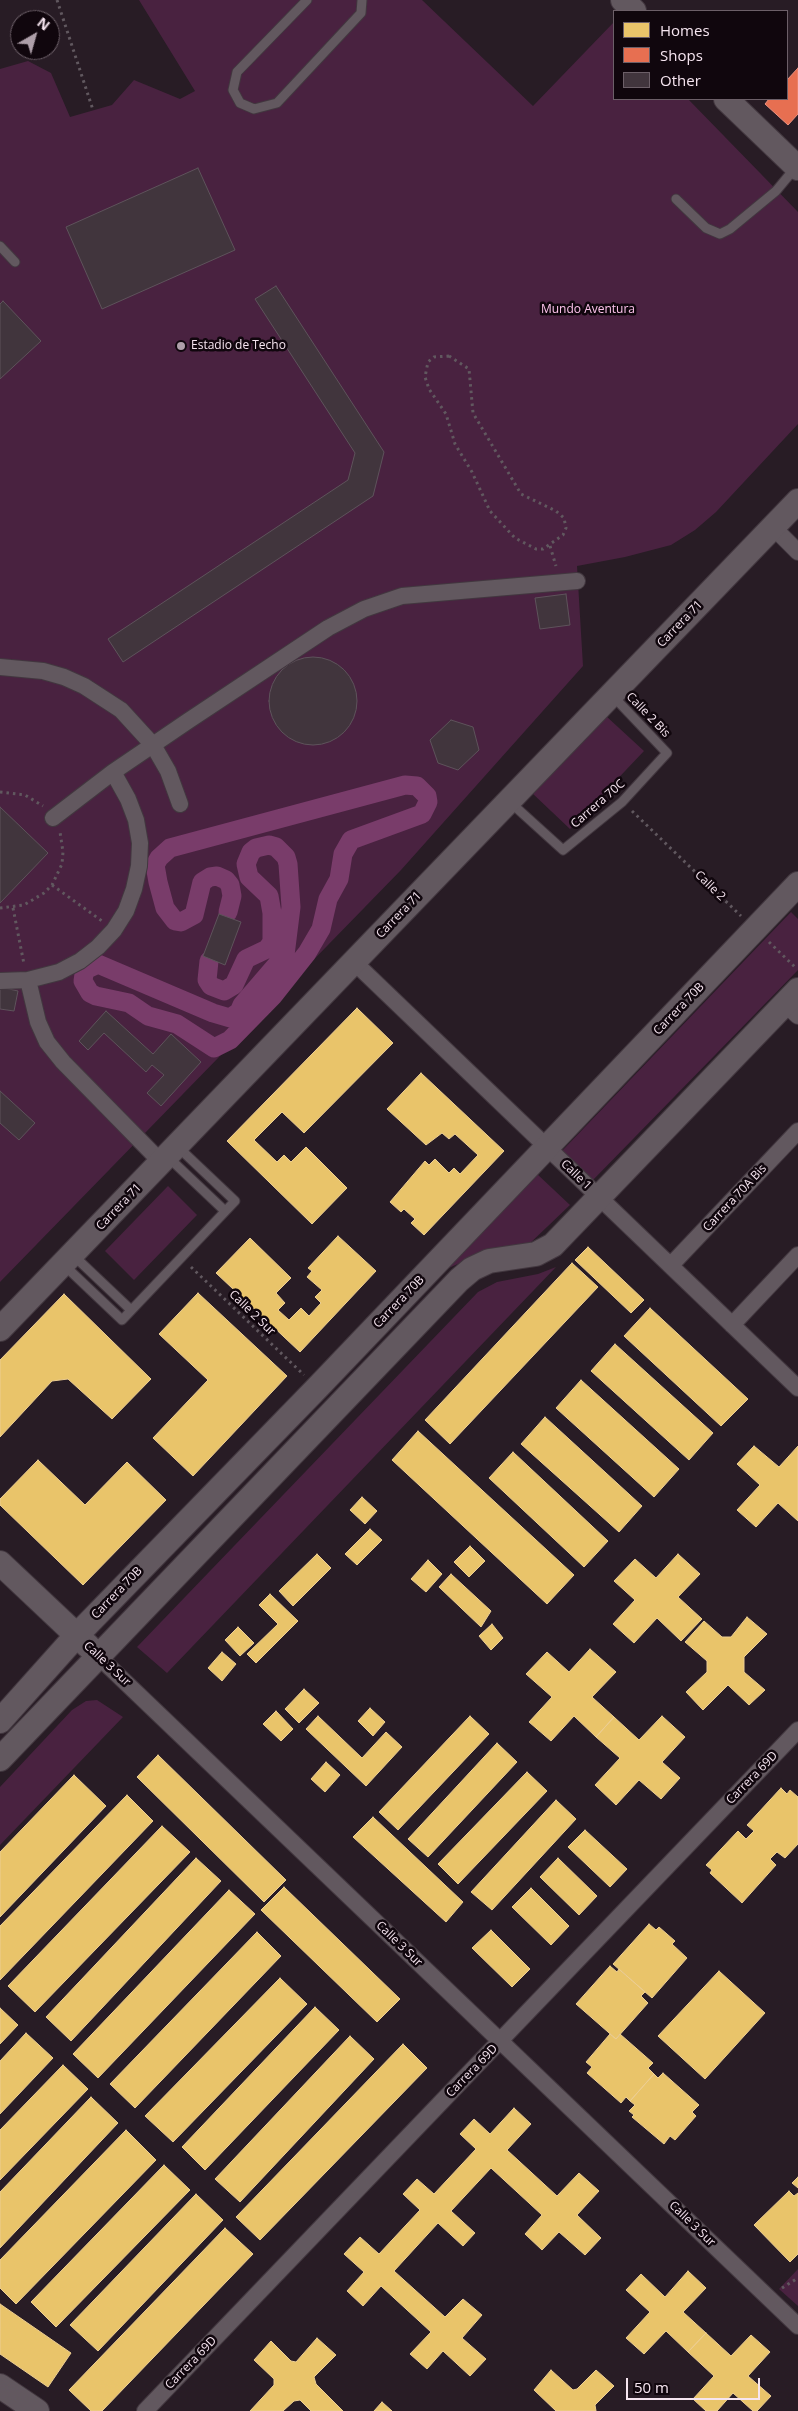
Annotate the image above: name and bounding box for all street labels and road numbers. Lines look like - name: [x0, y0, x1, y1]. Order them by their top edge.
- street label: Carrera 71: [654, 598, 706, 650]
- street label: Calle 2 Bis: [623, 690, 673, 740]
- street label: Carrera 70C: [568, 777, 628, 831]
- street label: Calle 2: [692, 868, 728, 904]
- street label: Carrera 71: [373, 889, 425, 941]
- street label: Carrera 70B: [651, 980, 707, 1038]
- street label: Calle 1: [558, 1157, 594, 1193]
- street label: Carrera 70A Bis: [700, 1161, 770, 1235]
- street label: Carrera 71: [93, 1181, 145, 1233]
- street label: Carrera 70B: [371, 1273, 427, 1331]
- street label: Calle 2 Sur: [226, 1287, 278, 1339]
- street label: Carrera 70B: [89, 1564, 145, 1622]
- street label: Calle 3 Sur: [81, 1639, 133, 1689]
- street label: Carrera 69D: [723, 1749, 781, 1807]
- street label: Calle 3 Sur: [373, 1918, 425, 1970]
- street label: Carrera 69D: [443, 2042, 501, 2100]
- street label: Calle 3 Sur: [666, 2198, 718, 2250]
- street label: Carrera 69D: [162, 2334, 220, 2392]

